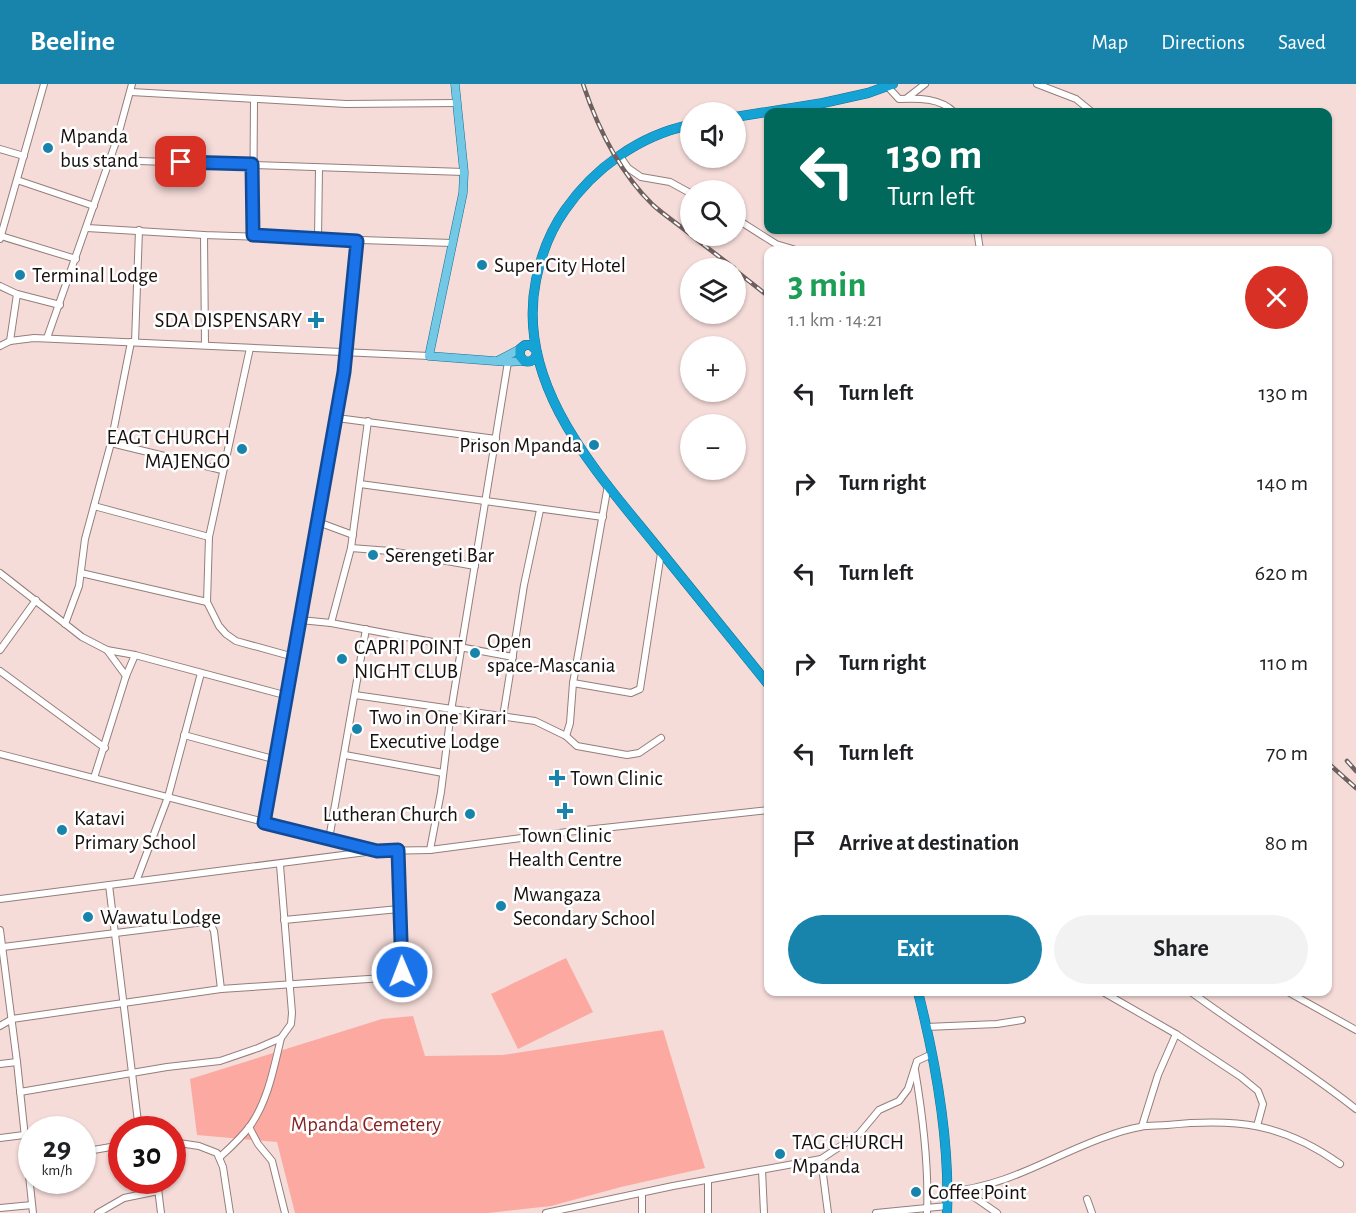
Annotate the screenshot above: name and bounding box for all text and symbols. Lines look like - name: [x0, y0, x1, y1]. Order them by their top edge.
- text: Beeline: [30, 28, 115, 56]
- text: Map: [1092, 32, 1128, 53]
- text: Directions: [1161, 32, 1245, 53]
- text: Saved: [1278, 32, 1326, 53]
- map controls: [680, 102, 746, 480]
- button: sound: [680, 102, 746, 168]
- place label: Mpanda bus stand: [60, 126, 139, 171]
- icon: left: [788, 132, 866, 210]
- text: 130 m: [887, 134, 982, 176]
- pin: [155, 136, 206, 187]
- marker: Mpanda bus stand: [41, 141, 55, 155]
- icon: arrive: [164, 145, 197, 178]
- button: search: [680, 180, 746, 246]
- text: Turn left: [887, 183, 975, 210]
- place label: Super City Hotel: [494, 255, 626, 276]
- marker: Super City Hotel: [475, 258, 489, 272]
- button: layers: [680, 258, 746, 324]
- place label: Terminal Lodge: [32, 265, 158, 286]
- button: close: [1245, 266, 1308, 329]
- text: 3 min: [788, 267, 866, 303]
- marker: Terminal Lodge: [13, 268, 27, 282]
- place label: SDA DISPENSARY: [155, 310, 302, 331]
- text: 1.1 km · 14:21: [788, 310, 883, 330]
- marker: SDA DISPENSARY: [307, 311, 325, 329]
- button: +: [680, 336, 746, 402]
- icon: left: [788, 377, 821, 410]
- text: Turn left: [839, 382, 913, 404]
- text: 130 m: [1259, 382, 1308, 404]
- button: −: [680, 414, 746, 480]
- place label: EAGT CHURCH MAJENGO: [107, 427, 230, 472]
- place label: Prison Mpanda: [459, 435, 582, 456]
- marker: Prison Mpanda: [587, 438, 601, 452]
- marker: EAGT CHURCH MAJENGO: [235, 442, 249, 456]
- icon: right: [788, 467, 821, 500]
- text: Turn right: [839, 472, 926, 494]
- text: 140 m: [1257, 472, 1308, 494]
- place label: Serengeti Bar: [385, 545, 494, 566]
- marker: Serengeti Bar: [366, 548, 380, 562]
- icon: left: [788, 557, 821, 590]
- text: Turn left: [839, 562, 913, 584]
- text: 620 m: [1255, 562, 1308, 584]
- place label: Open space-Mascania: [487, 631, 616, 676]
- place label: CAPRI POINT NIGHT CLUB: [354, 637, 463, 682]
- marker: Open space-Mascania: [468, 646, 482, 660]
- icon: right: [788, 647, 821, 680]
- marker: CAPRI POINT NIGHT CLUB: [335, 652, 349, 666]
- text: Turn right: [839, 652, 926, 674]
- text: 110 m: [1260, 652, 1308, 674]
- place label: Two in One Kirari Executive Lodge: [369, 707, 507, 752]
- marker: Two in One Kirari Executive Lodge: [350, 722, 364, 736]
- icon: left: [788, 737, 821, 770]
- text: Turn left: [839, 742, 913, 764]
- text: 70 m: [1266, 742, 1308, 764]
- place label: Town Clinic: [570, 768, 663, 789]
- marker: Town Clinic: [548, 769, 566, 787]
- marker: Town Clinic Health Centre: [556, 802, 574, 820]
- place label: Lutheran Church: [323, 804, 458, 825]
- marker: Lutheran Church: [463, 807, 477, 821]
- place label: Katavi Primary School: [74, 808, 197, 853]
- marker: Katavi Primary School: [55, 823, 69, 837]
- place label: Town Clinic Health Centre: [508, 825, 622, 870]
- icon: arrive: [788, 827, 821, 860]
- text: Arrive at destination: [839, 832, 1019, 854]
- text: 80 m: [1265, 832, 1308, 854]
- place label: Mwangaza Secondary School: [513, 884, 655, 929]
- marker: Mwangaza Secondary School: [494, 899, 508, 913]
- place label: Wawatu Lodge: [100, 907, 221, 928]
- marker: Wawatu Lodge: [81, 910, 95, 924]
- button: Exit: [788, 915, 1042, 984]
- button: Share: [1054, 915, 1308, 984]
- position arrow: [370, 940, 434, 1004]
- park label: Mpanda Cemetery: [291, 1114, 441, 1135]
- speed limit sign: 30: [108, 1116, 186, 1194]
- place label: TAG CHURCH Mpanda: [792, 1132, 904, 1177]
- text: 29: [43, 1133, 71, 1163]
- marker: TAG CHURCH Mpanda: [773, 1147, 787, 1161]
- text: km/h: [42, 1163, 72, 1178]
- place label: Coffee Point: [928, 1182, 1027, 1203]
- marker: Coffee Point: [909, 1185, 923, 1199]

